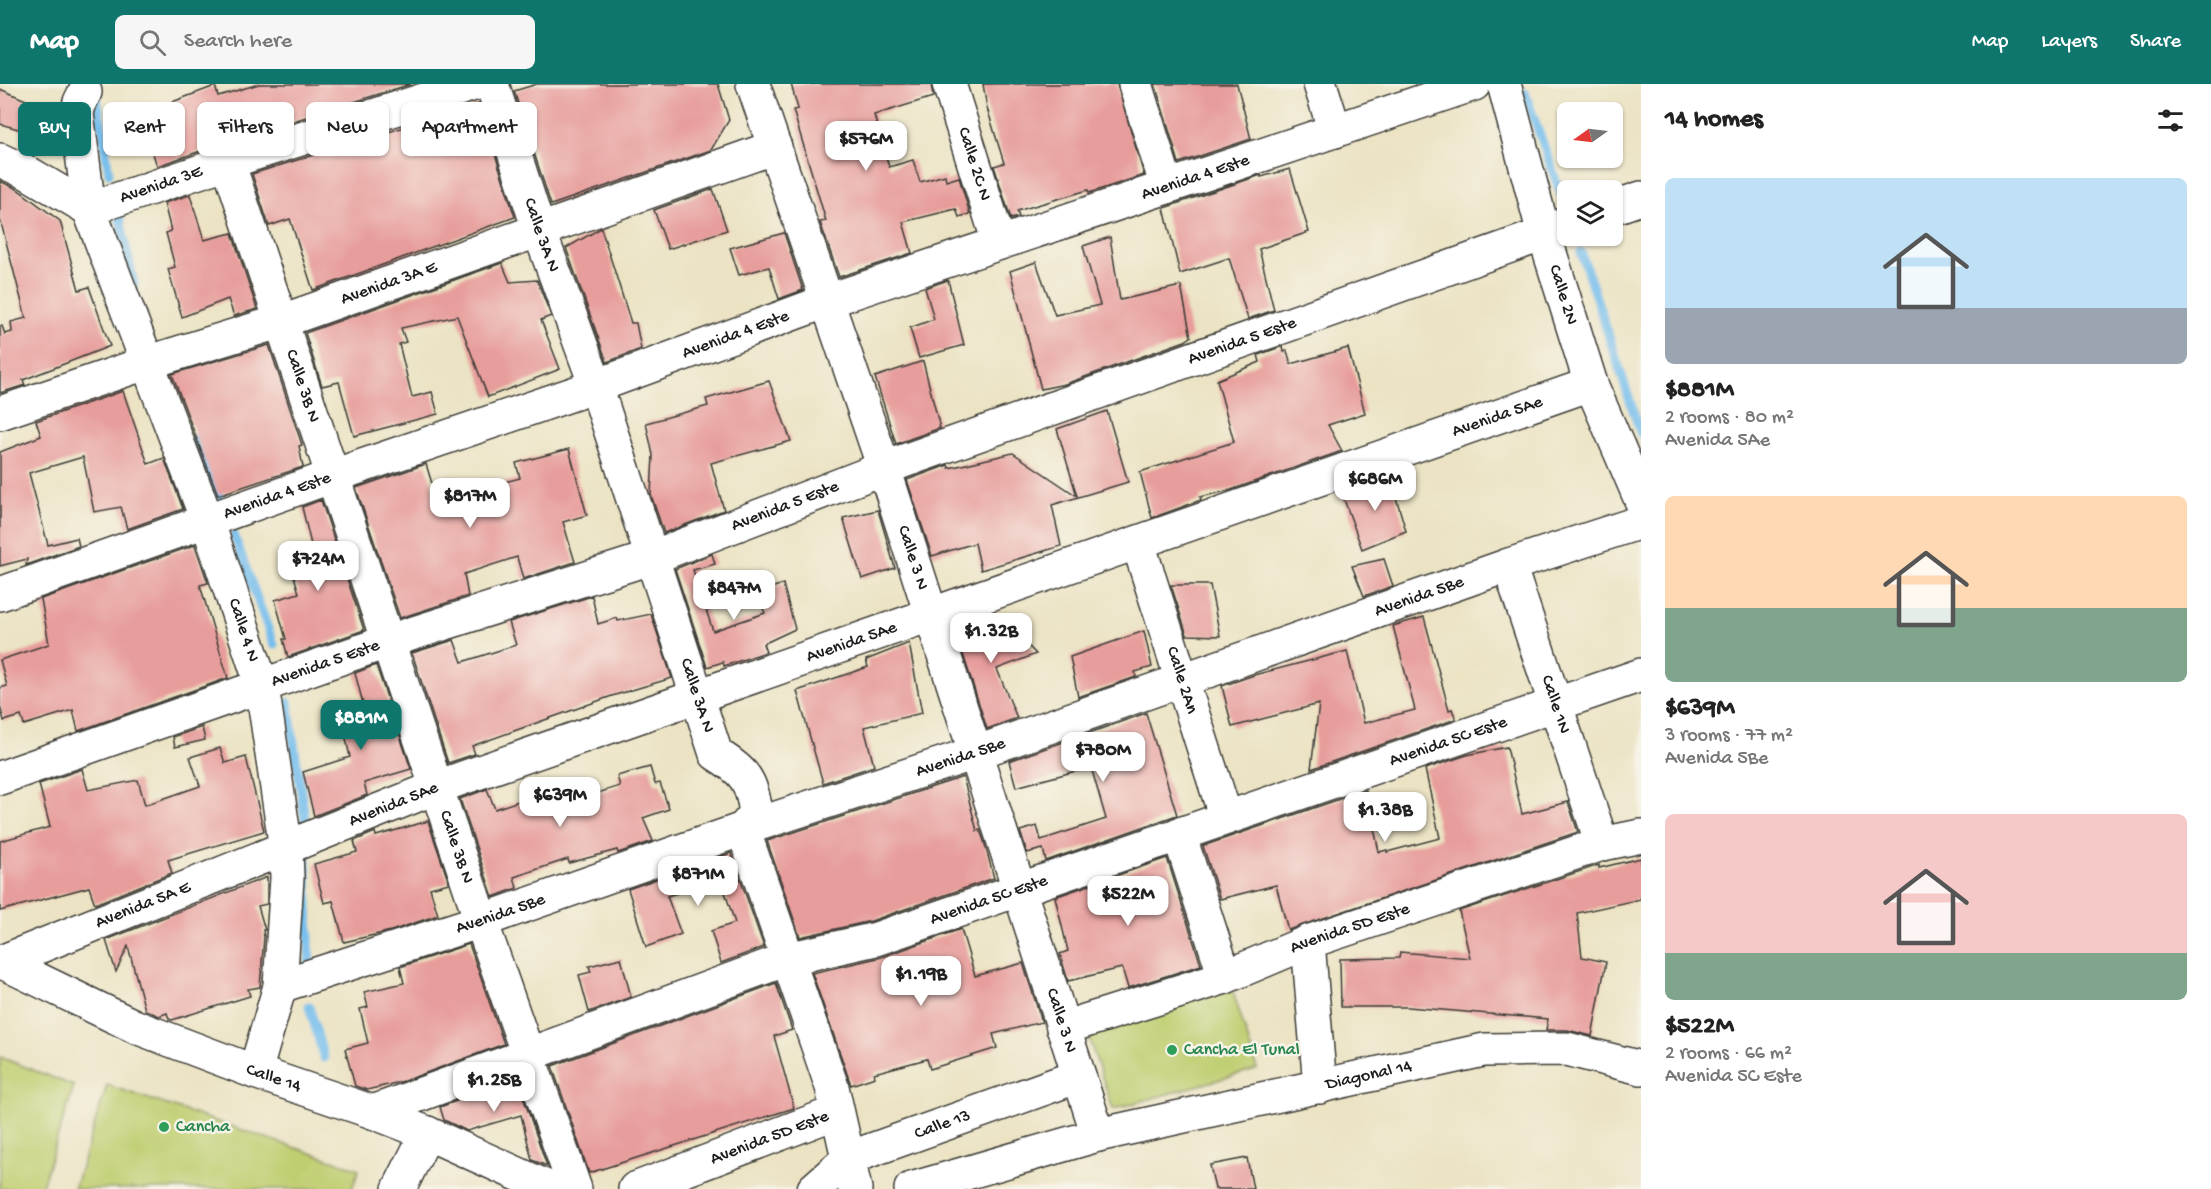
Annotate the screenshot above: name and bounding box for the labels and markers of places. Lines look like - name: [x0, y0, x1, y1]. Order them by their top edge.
- pin: $576M: [824, 121, 908, 172]
- pin: $686M: [1333, 461, 1417, 512]
- pin: $817M: [428, 478, 512, 529]
- pin: $724M: [276, 541, 360, 592]
- pin: $847M: [692, 570, 776, 621]
- pin: $1.32B: [942, 613, 1040, 664]
- pin: $881M: [319, 700, 403, 751]
- pin: $780M: [1061, 732, 1145, 783]
- pin: $639M: [518, 777, 602, 828]
- pin: $1.38B: [1336, 792, 1434, 843]
- pin: $871M: [656, 856, 740, 907]
- pin: $522M: [1086, 876, 1170, 927]
- pin: $1.19B: [872, 956, 970, 1007]
- place label: Cancha El Tunal: [1184, 1040, 1300, 1061]
- marker: Cancha El Tunal: [1165, 1043, 1179, 1057]
- pin: $1.25B: [445, 1062, 543, 1113]
- place label: Cancha: [176, 1117, 231, 1138]
- marker: Cancha: [157, 1120, 171, 1134]

